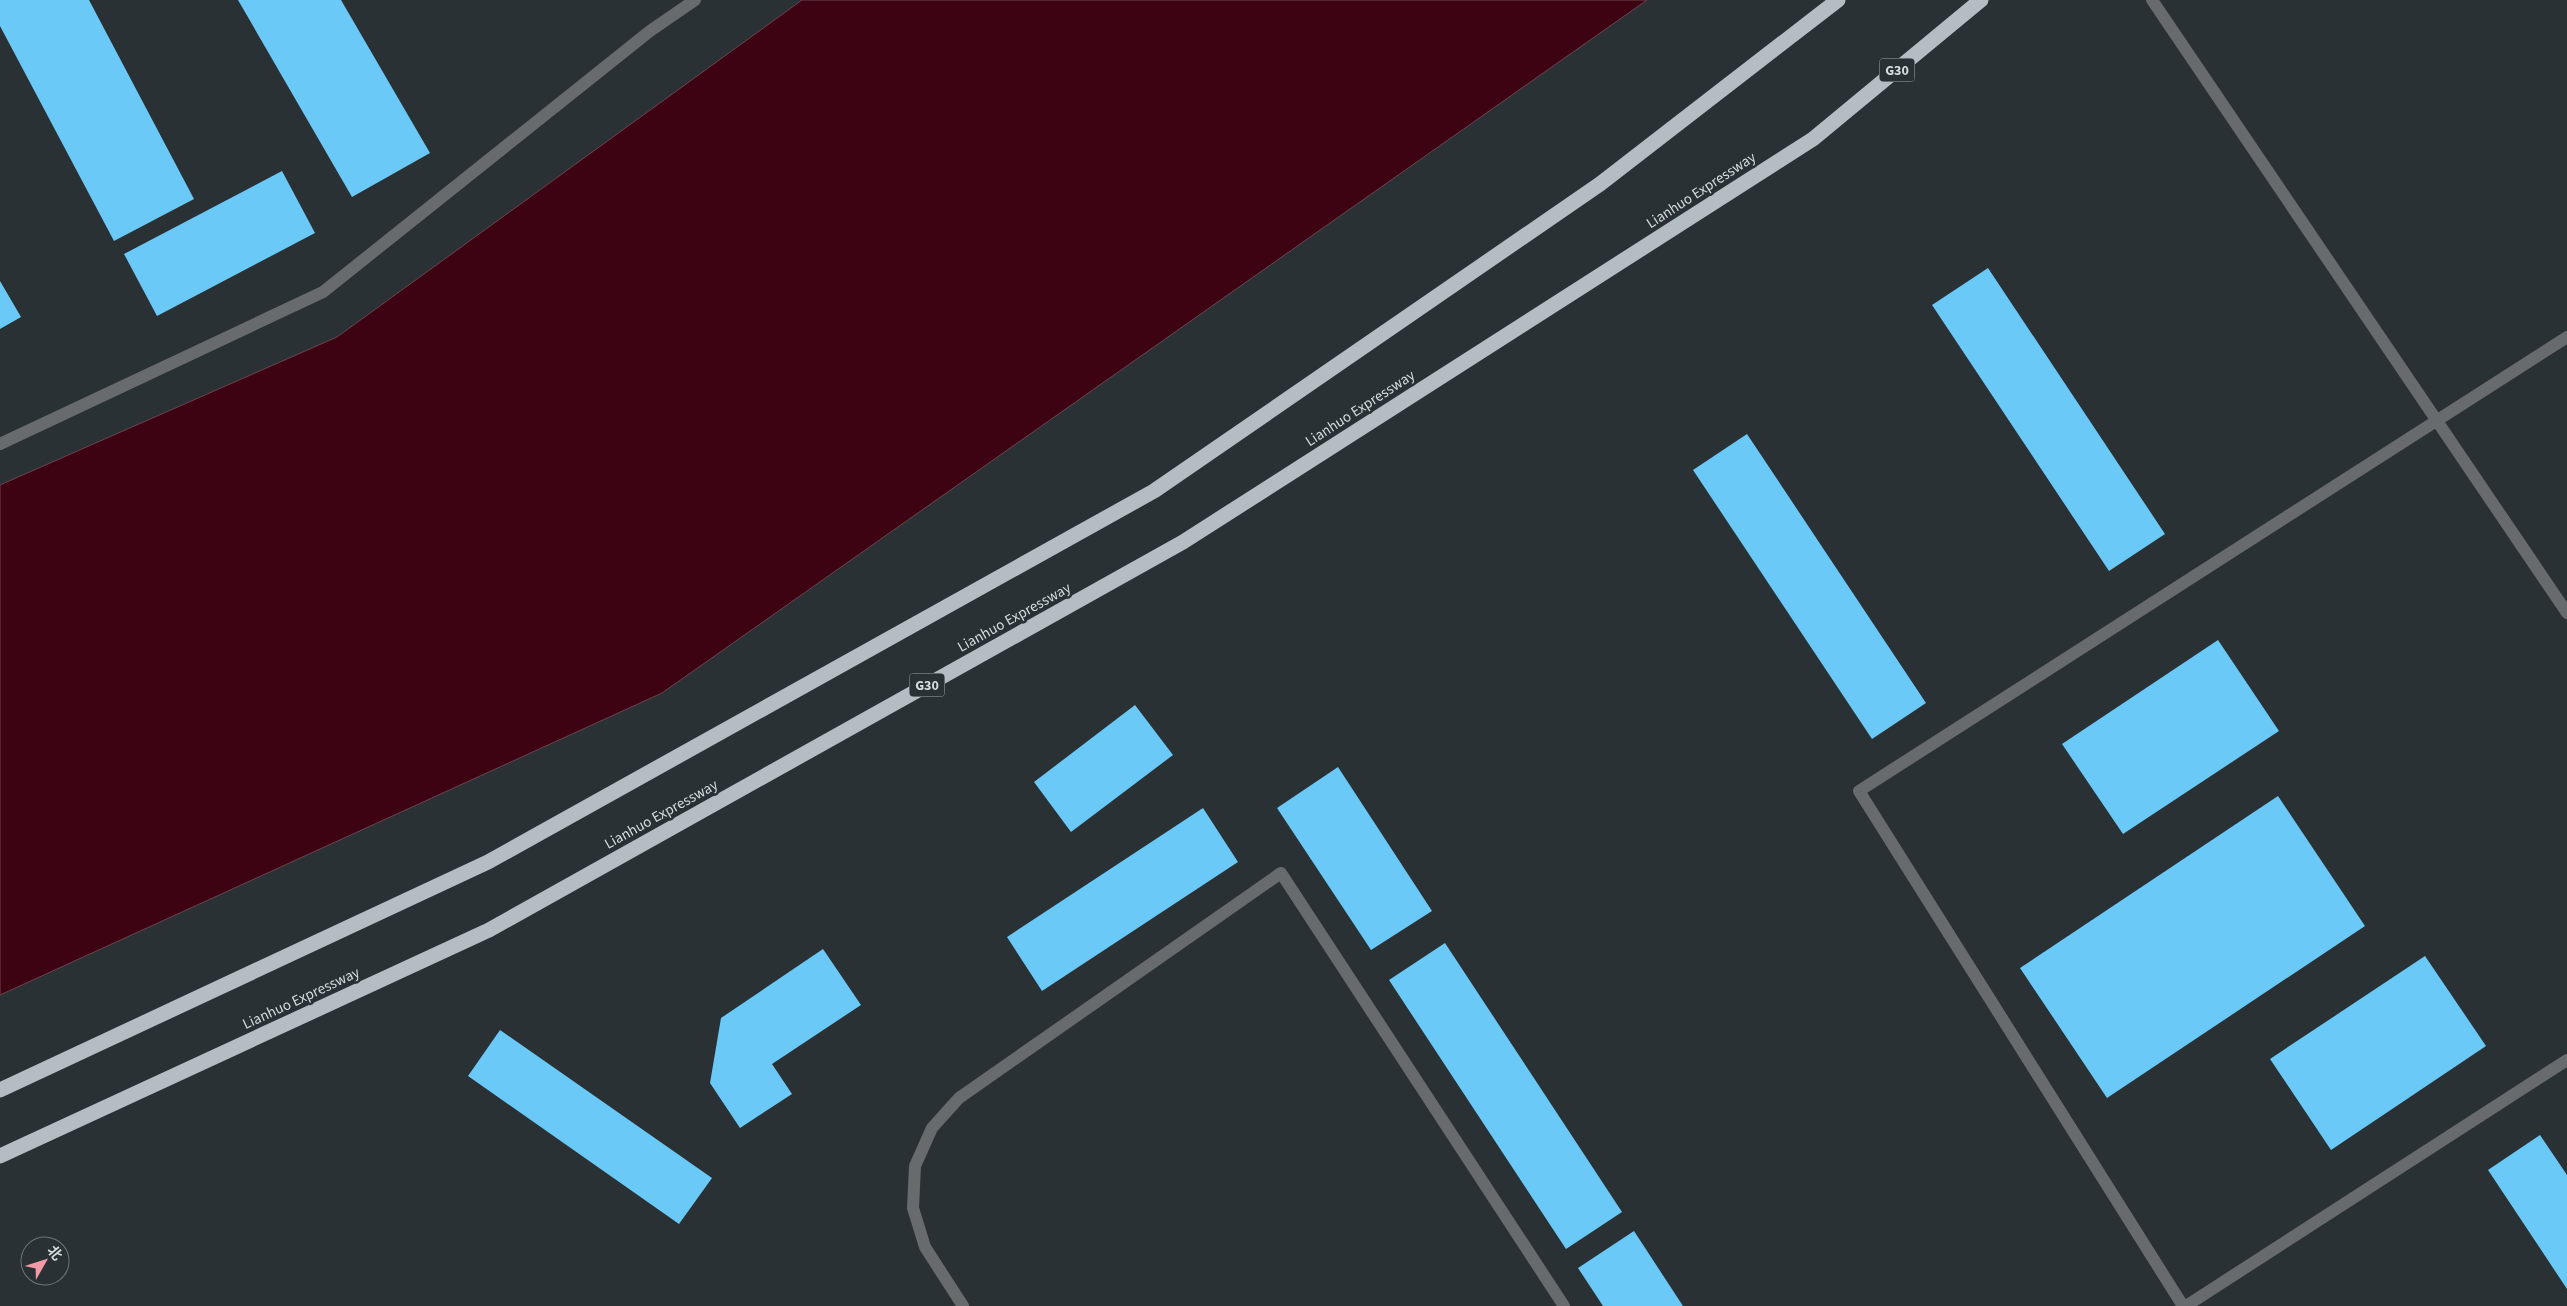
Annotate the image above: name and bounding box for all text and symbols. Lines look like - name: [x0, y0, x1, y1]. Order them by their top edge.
- road number: G30: [1880, 58, 1914, 82]
- street label: Lianhuo Expressway: [1642, 147, 1760, 234]
- street label: Lianhuo Expressway: [1301, 365, 1419, 452]
- street label: Lianhuo Expressway: [954, 577, 1075, 657]
- road number: G30: [910, 674, 944, 696]
- street label: Lianhuo Expressway: [601, 774, 722, 854]
- street label: Lianhuo Expressway: [239, 962, 363, 1035]
- north arrow: [20, 1236, 70, 1286]
- text: 北: [42, 1242, 67, 1265]

